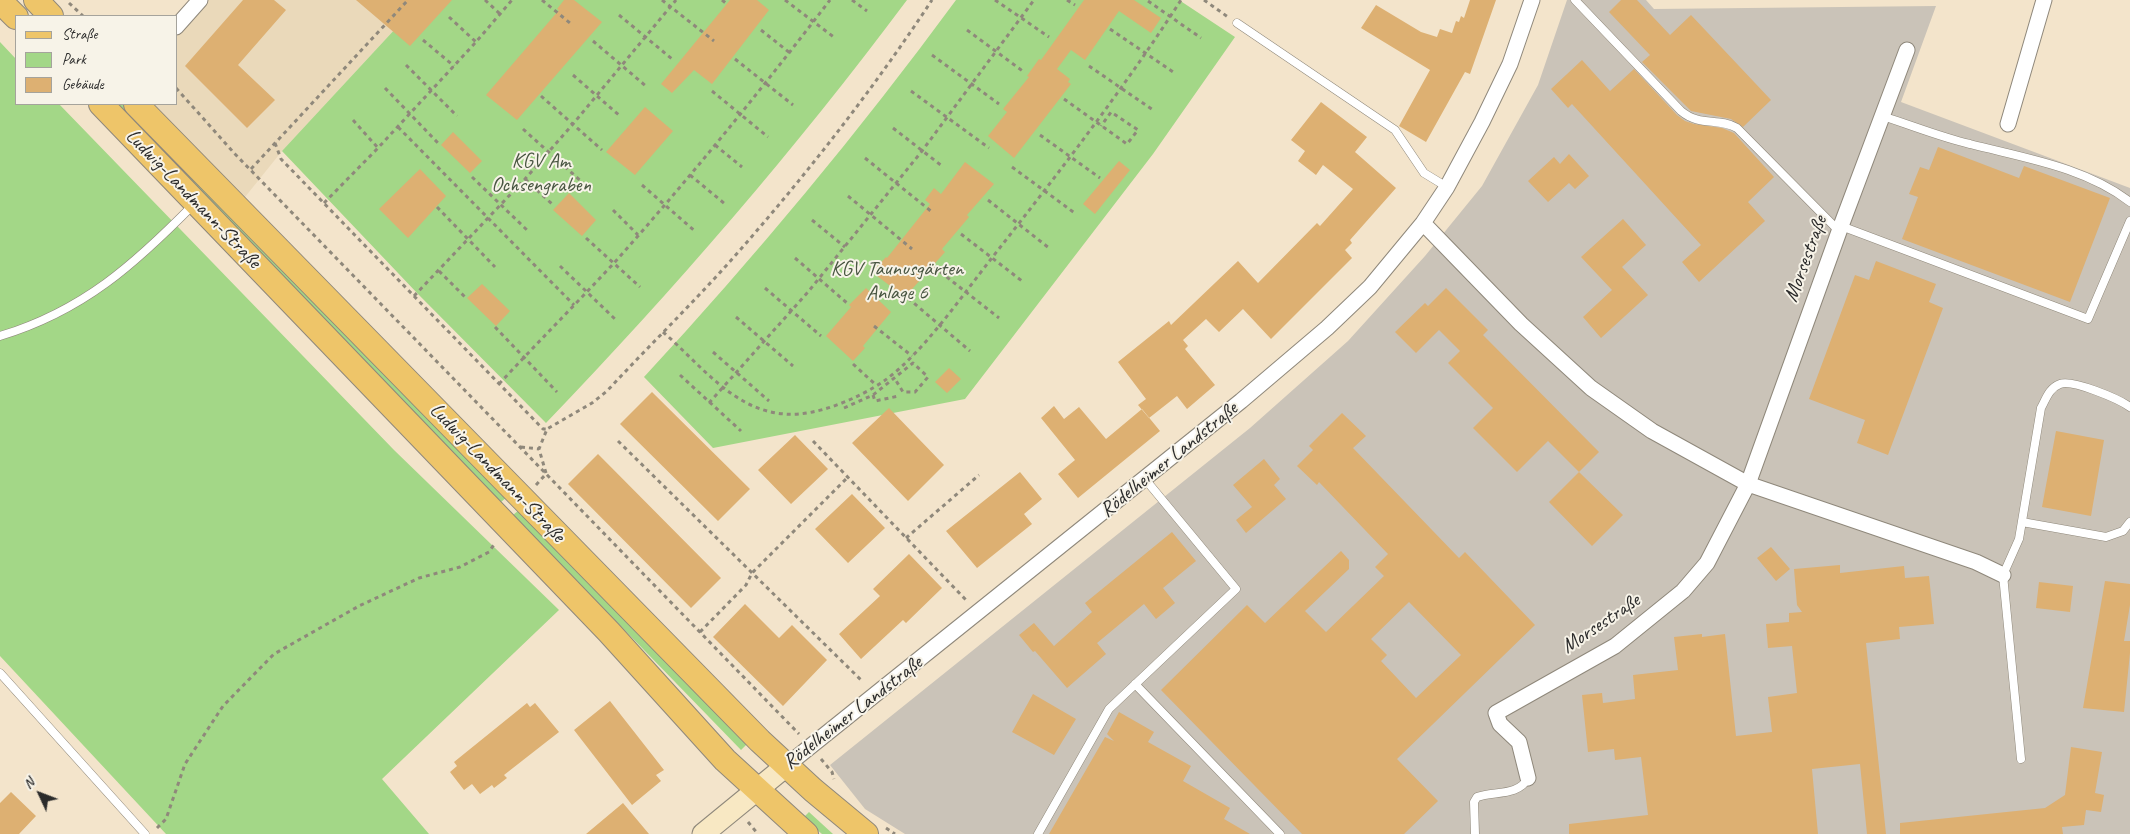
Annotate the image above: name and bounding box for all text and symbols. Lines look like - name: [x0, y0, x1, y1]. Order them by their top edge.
- legend: [15, 15, 178, 105]
- text: Straße: [62, 25, 97, 44]
- text: Park: [62, 50, 86, 69]
- text: Gebäude: [62, 75, 104, 94]
- street label: Ludwig-Landmann-Straße: [120, 124, 266, 274]
- park label: KGV Am Ochsengraben: [491, 148, 591, 198]
- street label: Morsestraße: [1779, 213, 1833, 305]
- park label: KGV Taunusgärten Anlage 6: [831, 256, 963, 306]
- street label: Rödelheimer Landstraße: [1095, 397, 1243, 523]
- street label: Ludwig-Landmann-Straße: [424, 398, 570, 548]
- street label: Morsestraße: [1557, 589, 1645, 659]
- street label: Rödelheimer Landstraße: [778, 651, 928, 775]
- north arrow: [15, 769, 65, 819]
- text: N: [19, 774, 38, 792]

